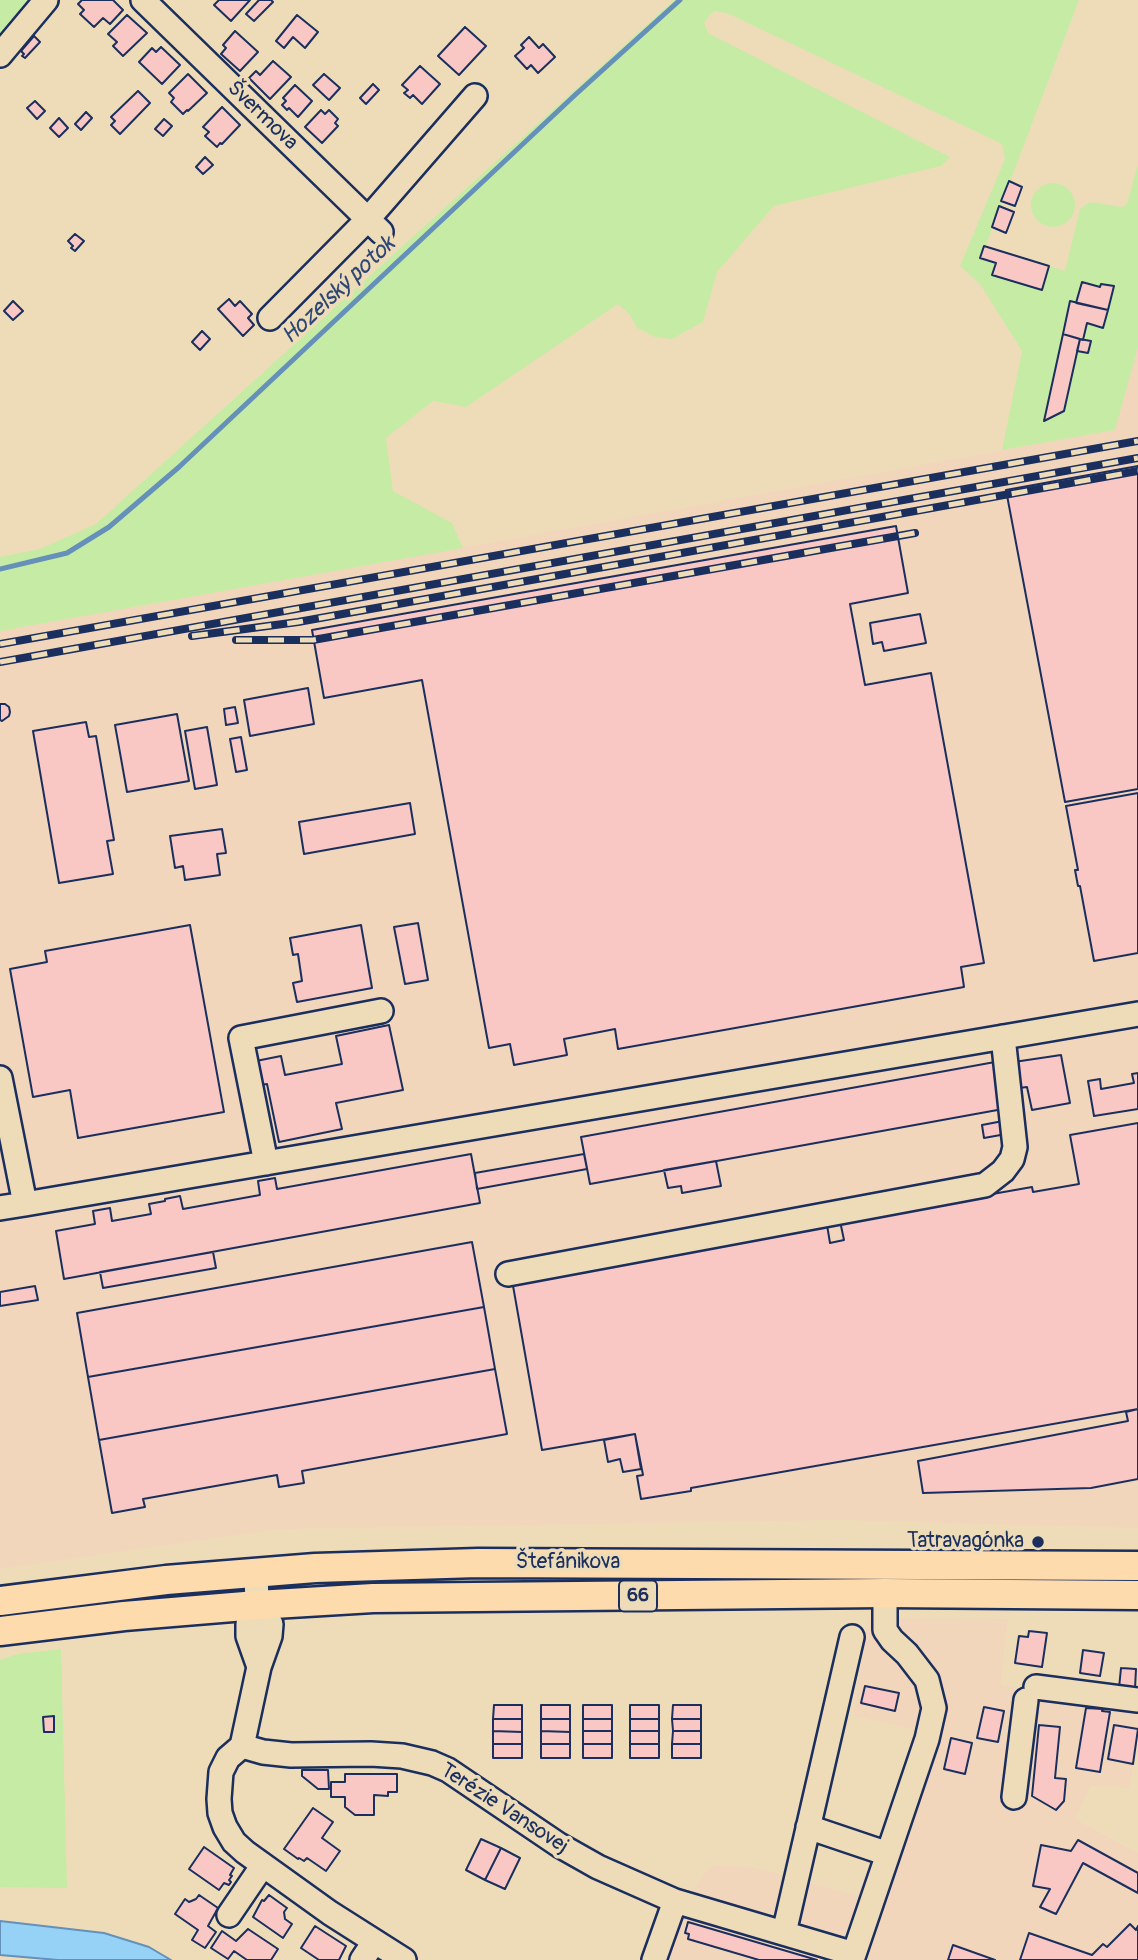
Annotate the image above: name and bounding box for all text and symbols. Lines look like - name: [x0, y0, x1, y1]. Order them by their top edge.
- street label: Švermova: [221, 76, 303, 156]
- water label: Hozelský potok: [277, 232, 401, 350]
- place label: Tatravagónka: [907, 1529, 1024, 1555]
- marker: Tatravagónka: [1030, 1534, 1046, 1550]
- street label: Štefánikova: [516, 1550, 620, 1576]
- road number: 66: [619, 1580, 657, 1612]
- street label: Terézie Vansovej: [435, 1758, 573, 1860]

